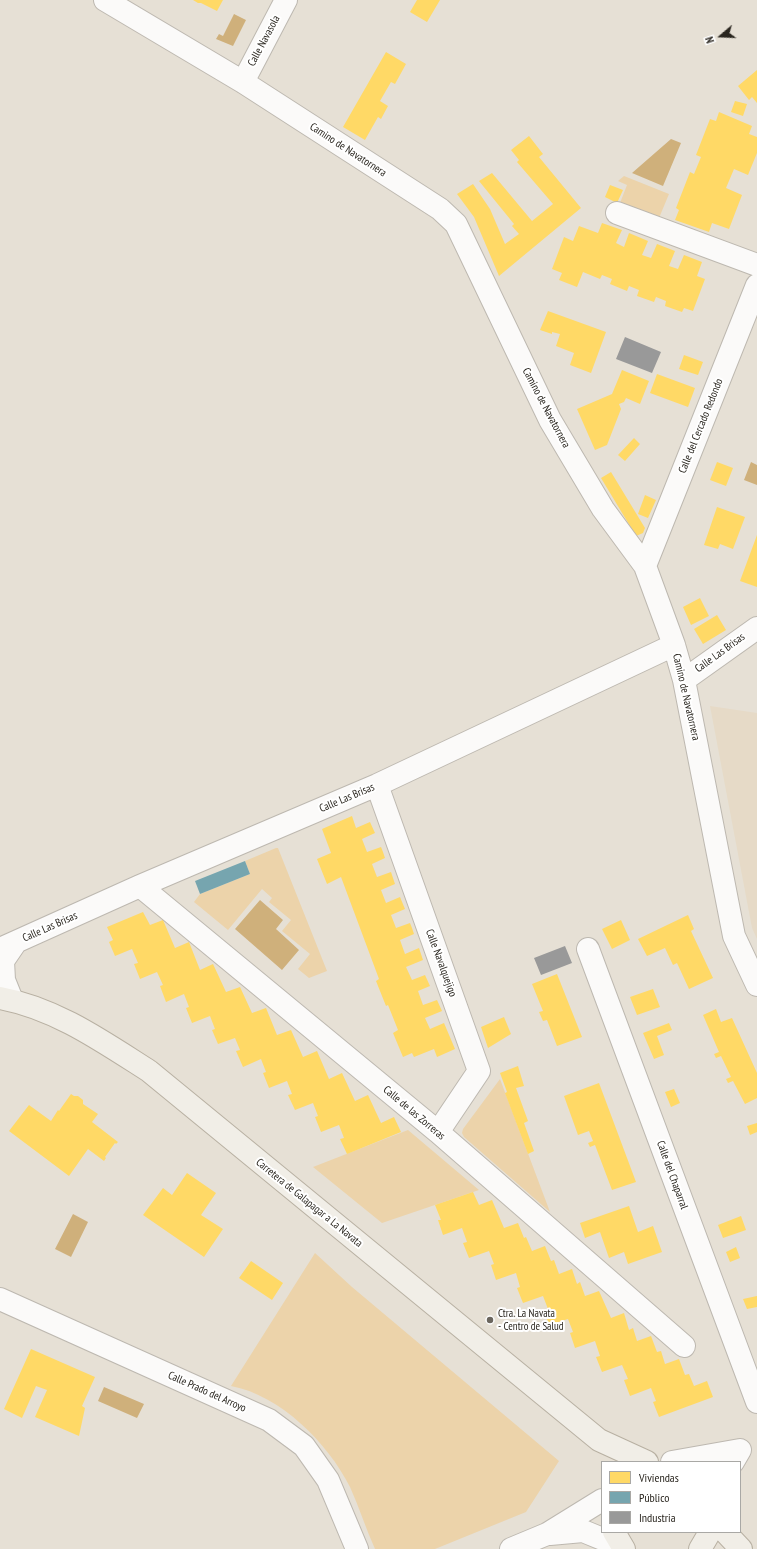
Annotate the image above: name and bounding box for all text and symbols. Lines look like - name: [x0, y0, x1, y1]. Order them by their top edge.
- street label: Calle Navasola: [245, 13, 283, 69]
- north arrow: [701, 16, 741, 56]
- text: N: [702, 35, 717, 45]
- street label: Camino de Navatornera: [307, 120, 389, 180]
- street label: Camino de Navatornera: [519, 366, 573, 450]
- street label: Calle del Cercado Redondo: [676, 377, 726, 475]
- street label: Calle Las Brisas: [692, 630, 748, 676]
- street label: Camino de Navatornera: [670, 652, 702, 742]
- street label: Calle Las Brisas: [317, 780, 377, 816]
- street label: Calle Las Brisas: [21, 909, 79, 945]
- street label: Calle Navalquejigo: [423, 927, 459, 999]
- street label: Calle de las Zorreras: [380, 1083, 448, 1143]
- street label: Calle del Chaparral: [653, 1139, 691, 1211]
- street label: Carretera de Galapagar a La Navata: [253, 1156, 365, 1250]
- place label: Ctra. La Navata - Centro de Salud: [498, 1307, 564, 1333]
- marker: Ctra. La Navata - Centro de Salud: [485, 1315, 495, 1325]
- street label: Calle Prado del Arroyo: [166, 1369, 248, 1415]
- legend: [601, 1461, 741, 1533]
- text: Viviendas: [639, 1470, 679, 1485]
- text: Público: [639, 1490, 669, 1505]
- text: Industria: [639, 1510, 676, 1525]

